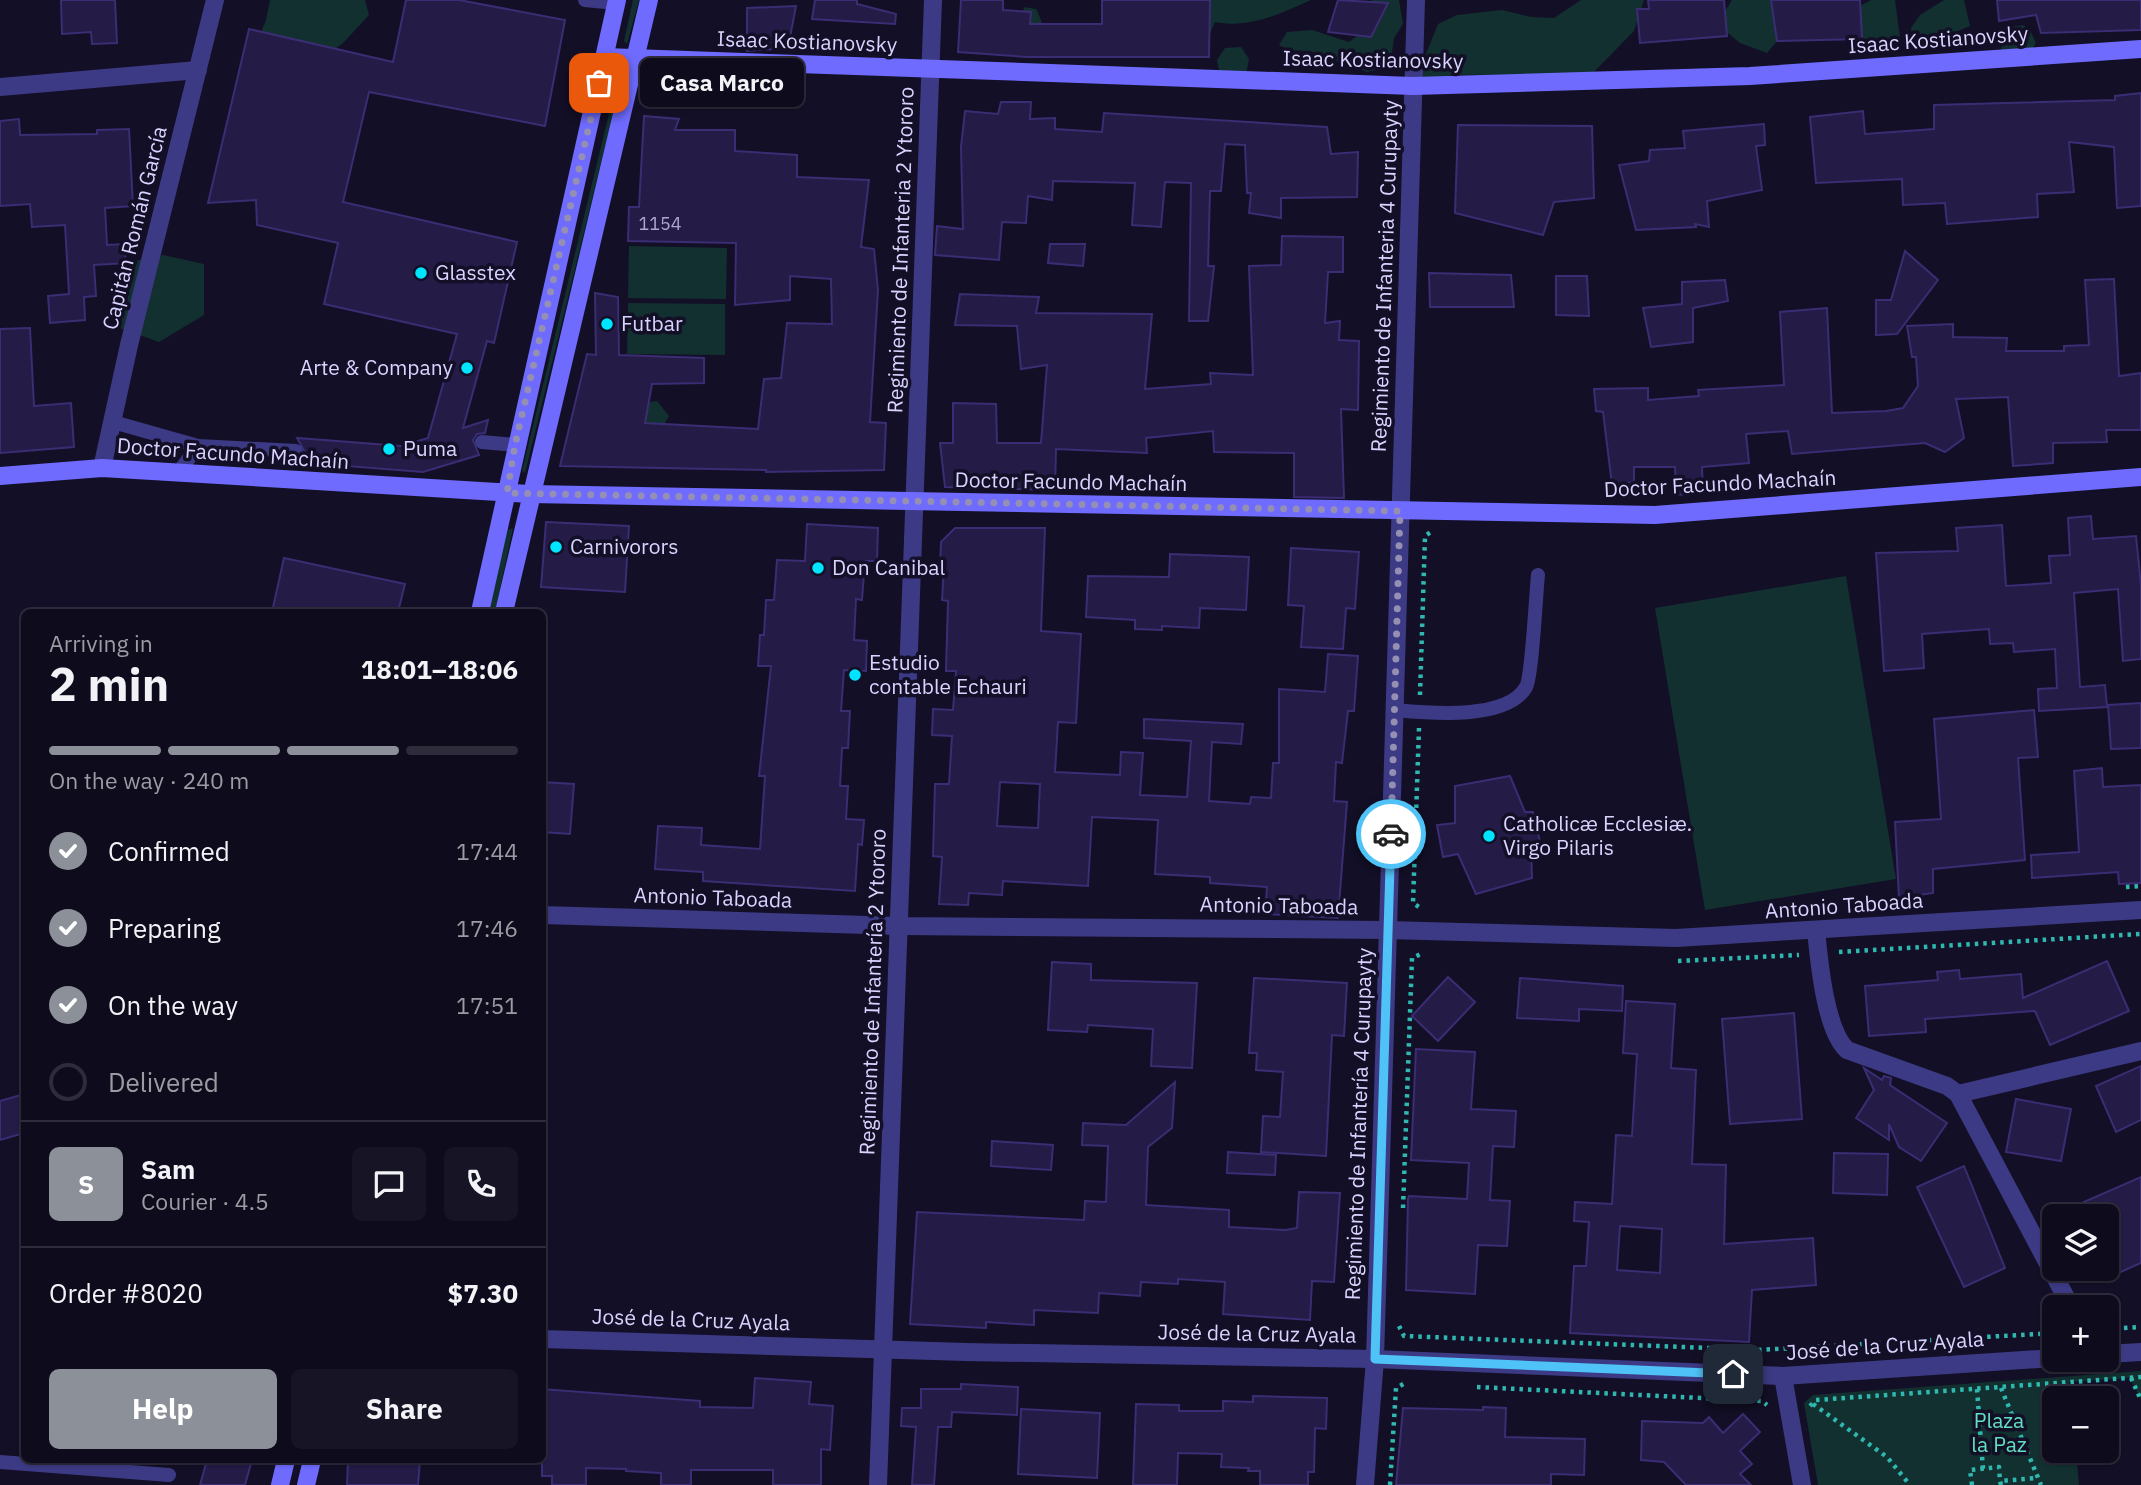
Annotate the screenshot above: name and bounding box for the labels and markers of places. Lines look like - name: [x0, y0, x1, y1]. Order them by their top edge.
- pin: [569, 53, 629, 113]
- callout: Casa Marco: [641, 58, 806, 108]
- place label: Glasstex: [435, 258, 516, 286]
- marker: Glasstex: [413, 265, 429, 281]
- place label: Futbar: [621, 309, 683, 337]
- marker: Futbar: [599, 316, 615, 332]
- place label: Arte & Company: [300, 353, 454, 381]
- marker: Arte & Company: [459, 360, 475, 376]
- place label: Puma: [403, 434, 457, 462]
- marker: Puma: [381, 441, 397, 457]
- place label: Carnivorors: [570, 532, 678, 560]
- marker: Carnivorors: [548, 539, 564, 555]
- place label: Don Canibal: [832, 553, 946, 581]
- marker: Don Canibal: [810, 560, 826, 576]
- place label: Estudio contable Echauri: [869, 648, 1027, 700]
- marker: Estudio contable Echauri: [847, 667, 863, 683]
- place label: Catholicæ Ecclesiæ. Virgo Pilaris: [1503, 809, 1692, 861]
- marker: Catholicæ Ecclesiæ. Virgo Pilaris: [1481, 828, 1497, 844]
- pin: [1703, 1344, 1763, 1404]

